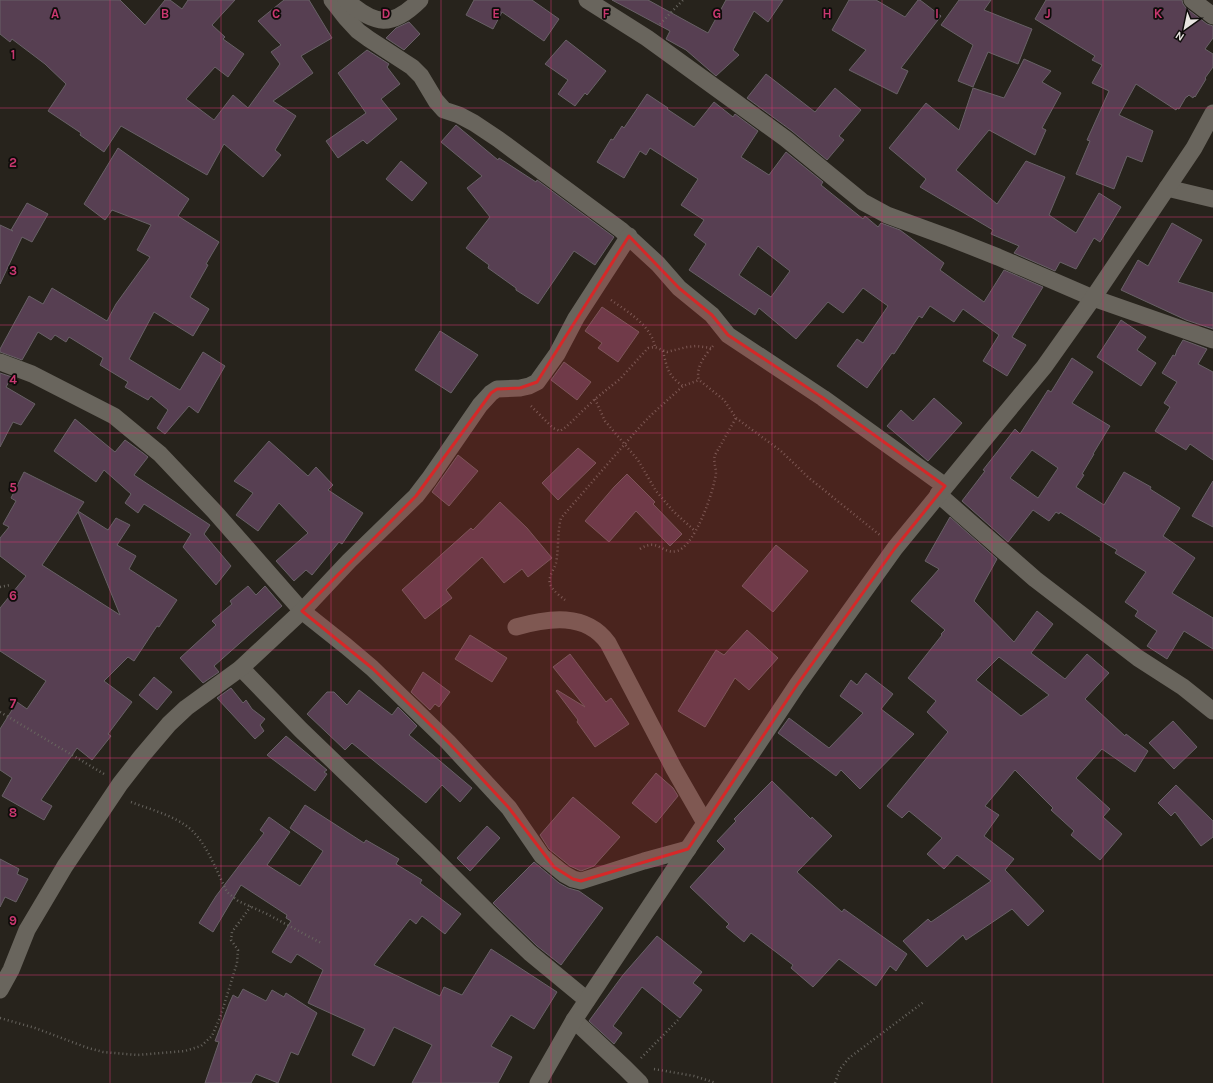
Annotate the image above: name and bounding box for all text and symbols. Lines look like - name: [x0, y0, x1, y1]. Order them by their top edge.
- text: A: [51, 6, 59, 21]
- text: B: [161, 6, 169, 21]
- text: C: [272, 6, 280, 21]
- text: D: [382, 6, 391, 21]
- text: E: [492, 6, 500, 21]
- text: F: [602, 6, 610, 21]
- text: G: [713, 6, 721, 21]
- text: H: [822, 6, 832, 21]
- text: I: [935, 6, 939, 21]
- text: J: [1045, 6, 1051, 21]
- text: K: [1154, 6, 1163, 21]
- north arrow: [1165, 8, 1205, 48]
- text: N: [1173, 28, 1187, 44]
- text: 1: [11, 47, 15, 62]
- text: 2: [9, 155, 17, 170]
- text: 3: [9, 263, 17, 278]
- text: 4: [9, 372, 17, 387]
- text: 5: [9, 480, 17, 495]
- text: 6: [9, 588, 17, 603]
- text: 7: [10, 696, 17, 711]
- text: 8: [9, 805, 17, 820]
- text: 9: [9, 913, 17, 928]

